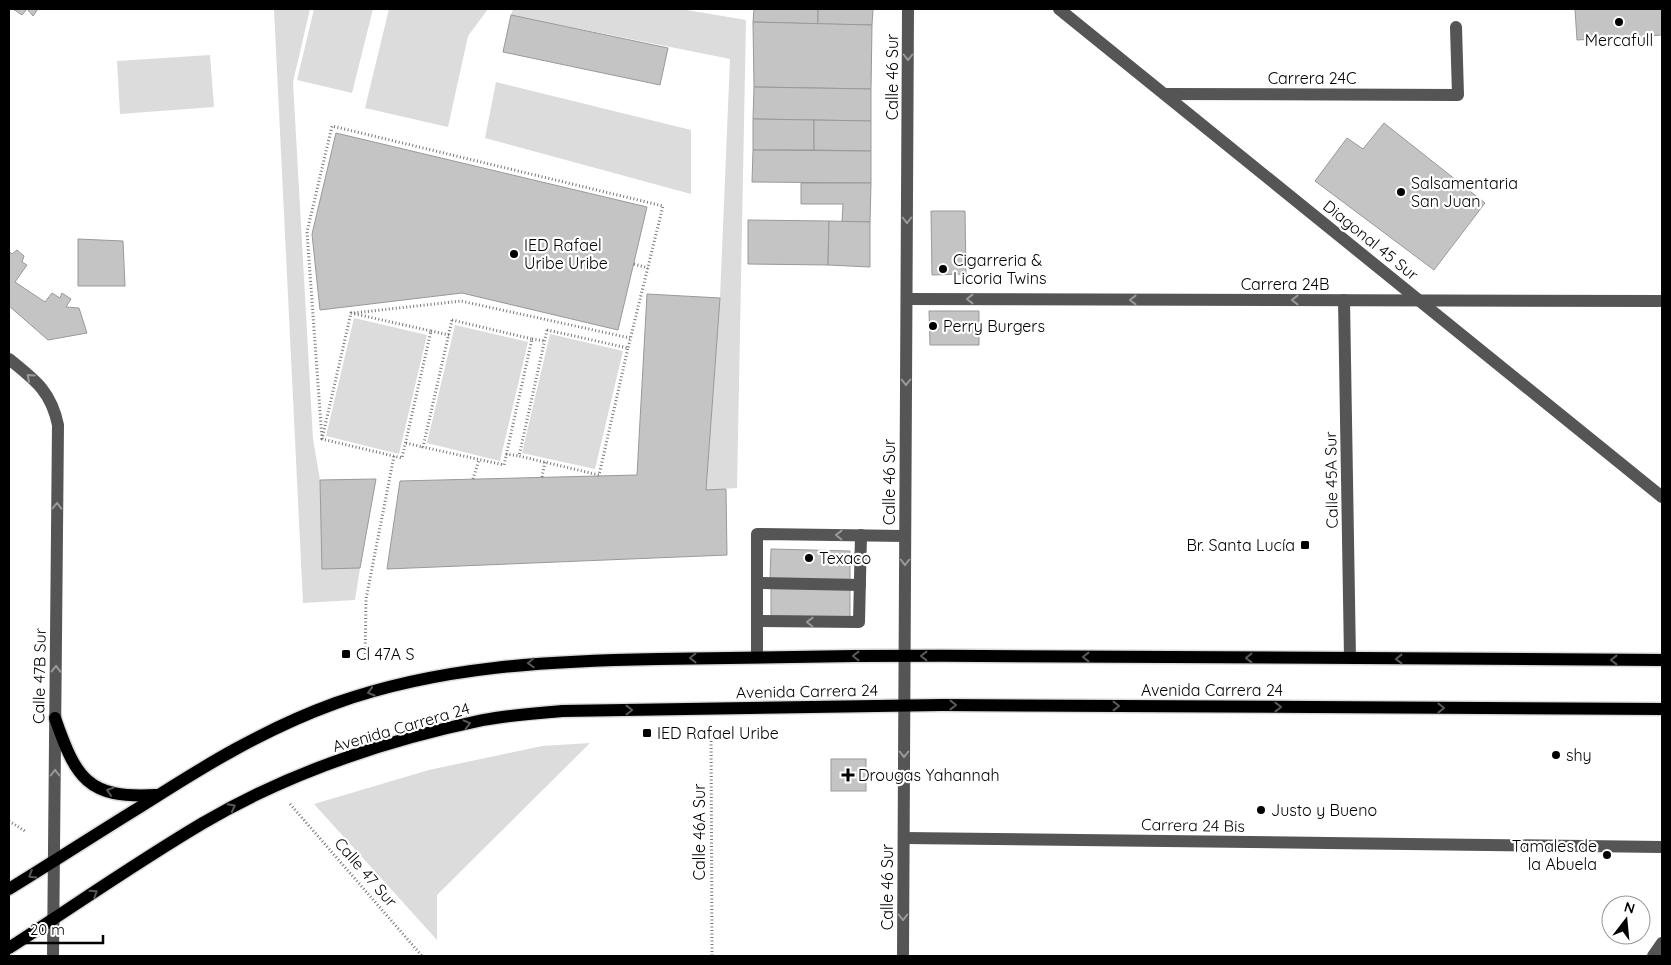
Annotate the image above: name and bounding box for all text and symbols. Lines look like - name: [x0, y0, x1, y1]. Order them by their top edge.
- marker: Mercafull: [1613, 16, 1625, 28]
- place label: Mercafull: [1585, 30, 1653, 50]
- street label: Calle 46 Sur: [882, 34, 902, 120]
- one-way arrow: [903, 54, 913, 62]
- street label: Carrera 24C: [1268, 68, 1356, 88]
- place label: Salsamentaria San Juan: [1411, 173, 1518, 211]
- marker: Salsamentaria San Juan: [1395, 186, 1407, 198]
- street label: Diagonal 45 Sur: [1319, 195, 1423, 285]
- one-way arrow: [902, 216, 912, 224]
- place label: IED Rafael Uribe Uribe: [524, 235, 608, 273]
- marker: IED Rafael Uribe Uribe: [508, 248, 520, 260]
- place label: Cigarreria & Licoria Twins: [953, 250, 1047, 288]
- marker: Cigarreria & Licoria Twins: [937, 263, 949, 275]
- street label: Carrera 24B: [1241, 274, 1329, 294]
- one-way arrow: [966, 294, 974, 304]
- one-way arrow: [1128, 295, 1136, 305]
- one-way arrow: [1291, 295, 1298, 305]
- place label: Perry Burgers: [943, 316, 1045, 336]
- marker: Perry Burgers: [927, 320, 939, 332]
- one-way arrow: [27, 374, 36, 383]
- one-way arrow: [901, 379, 911, 387]
- street label: Calle 45A Sur: [1320, 431, 1342, 529]
- street label: Calle 46 Sur: [879, 439, 899, 525]
- one-way arrow: [52, 502, 63, 510]
- one-way arrow: [835, 530, 842, 540]
- place label: Br. Santa Lucía: [1186, 535, 1295, 555]
- marker: Br. Santa Lucía: [1299, 539, 1311, 551]
- place label: Texaco: [819, 548, 871, 568]
- marker: Texaco: [803, 552, 815, 564]
- one-way arrow: [900, 559, 910, 567]
- one-way arrow: [806, 616, 814, 627]
- street label: Calle 47B Sur: [28, 628, 50, 724]
- place label: Cl 47A S: [356, 644, 414, 664]
- marker: Cl 47A S: [340, 648, 352, 660]
- one-way arrow: [852, 651, 860, 661]
- one-way arrow: [919, 651, 927, 661]
- one-way arrow: [1082, 652, 1090, 662]
- one-way arrow: [689, 653, 697, 664]
- one-way arrow: [1244, 653, 1252, 663]
- one-way arrow: [1394, 654, 1402, 664]
- one-way arrow: [1609, 655, 1617, 665]
- one-way arrow: [527, 658, 535, 669]
- one-way arrow: [51, 665, 61, 672]
- street label: Avenida Carrera 24: [736, 680, 878, 702]
- street label: Avenida Carrera 24: [1141, 680, 1283, 700]
- one-way arrow: [368, 687, 376, 697]
- street label: Avenida Carrera 24: [330, 698, 472, 756]
- one-way arrow: [950, 700, 957, 710]
- one-way arrow: [1112, 701, 1120, 711]
- one-way arrow: [1274, 702, 1282, 712]
- one-way arrow: [1437, 703, 1445, 713]
- one-way arrow: [625, 705, 633, 715]
- one-way arrow: [463, 719, 472, 730]
- place label: IED Rafael Uribe: [657, 723, 779, 743]
- marker: IED Rafael Uribe: [641, 727, 653, 739]
- place label: shy: [1566, 745, 1592, 765]
- marker: shy: [1550, 749, 1562, 761]
- one-way arrow: [899, 751, 909, 759]
- place label: Drougas Yahannah: [858, 765, 1000, 785]
- one-way arrow: [50, 768, 60, 776]
- marker: Drougas Yahannah: [842, 769, 854, 781]
- street label: Calle 46A Sur: [689, 784, 709, 880]
- one-way arrow: [107, 787, 115, 797]
- place label: Justo y Bueno: [1271, 800, 1377, 820]
- one-way arrow: [227, 803, 236, 813]
- marker: Justo y Bueno: [1255, 804, 1267, 816]
- street label: Carrera 24 Bis: [1141, 814, 1245, 836]
- street label: Calle 47 Sur: [330, 833, 402, 911]
- place label: Tamales de la Abuela: [1512, 836, 1597, 874]
- street label: Calle 46 Sur: [877, 844, 897, 930]
- marker: Tamales de la Abuela: [1601, 849, 1613, 861]
- one-way arrow: [28, 868, 37, 878]
- one-way arrow: [89, 889, 98, 899]
- north arrow: [1601, 895, 1651, 945]
- text: N: [1622, 897, 1637, 918]
- scale bar: [22, 912, 104, 944]
- one-way arrow: [898, 914, 908, 921]
- text: 20 m: [30, 920, 65, 939]

